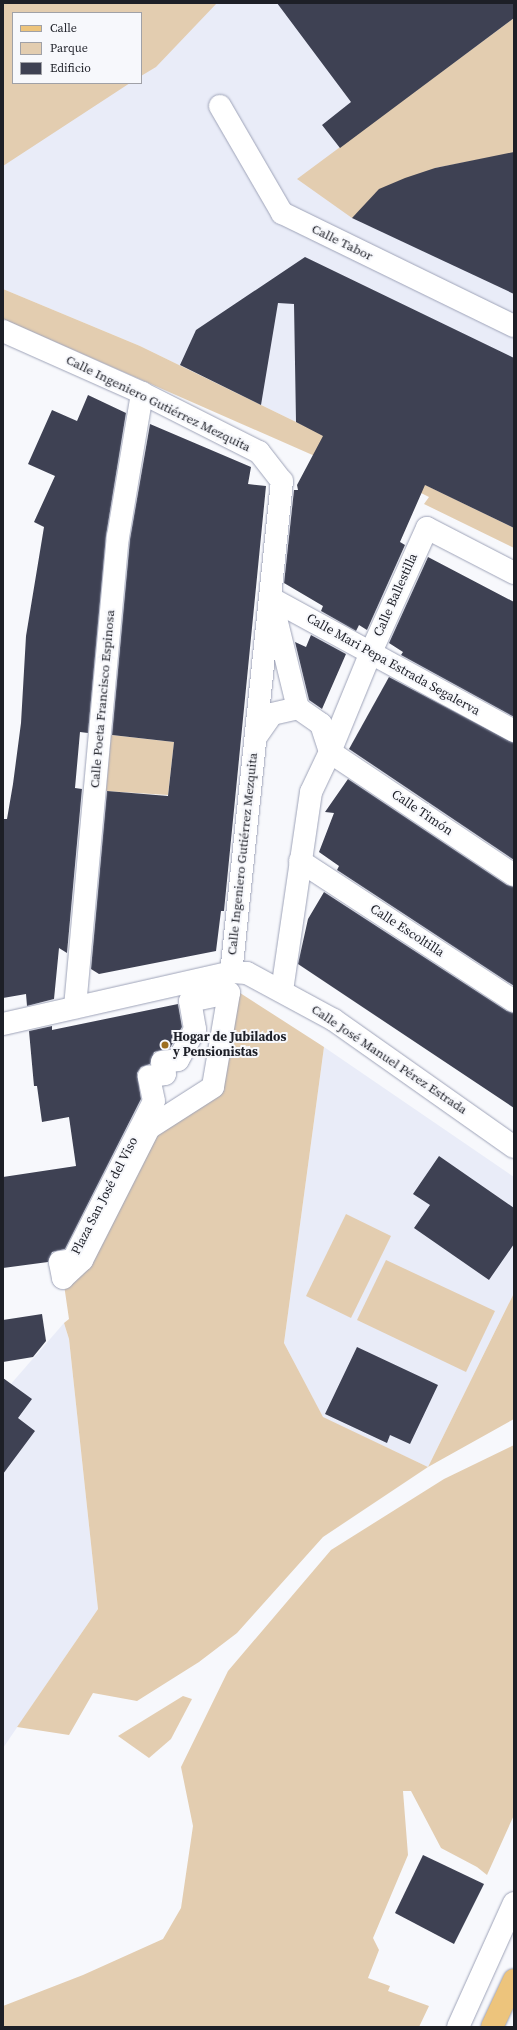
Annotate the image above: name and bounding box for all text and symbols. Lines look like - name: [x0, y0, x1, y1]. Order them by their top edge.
- legend: [12, 12, 142, 84]
- text: Calle: [50, 20, 77, 36]
- text: Parque: [50, 40, 88, 56]
- text: Edificio: [50, 60, 91, 76]
- street label: Calle Tabor: [309, 221, 375, 265]
- street label: Calle Ingeniero Gutiérrez Mezquita: [63, 352, 253, 456]
- street label: Calle Ballestilla: [371, 551, 421, 639]
- street label: Calle Poeta Francisco Espinosa: [87, 609, 119, 789]
- street label: Calle Mari Pepa Estrada Segalerva: [304, 611, 482, 719]
- street label: Calle Ingeniero Gutiérrez Mezquita: [225, 752, 261, 956]
- street label: Calle Timón: [388, 787, 456, 839]
- street label: Calle Escoltilla: [367, 901, 447, 961]
- street label: Calle José Manuel Pérez Estrada: [308, 1002, 470, 1118]
- place label: Hogar de Jubilados y Pensionistas: [173, 1030, 286, 1061]
- marker: Hogar de Jubilados y Pensionistas: [160, 1040, 170, 1050]
- street label: Plaza San José del Viso: [68, 1134, 142, 1258]

